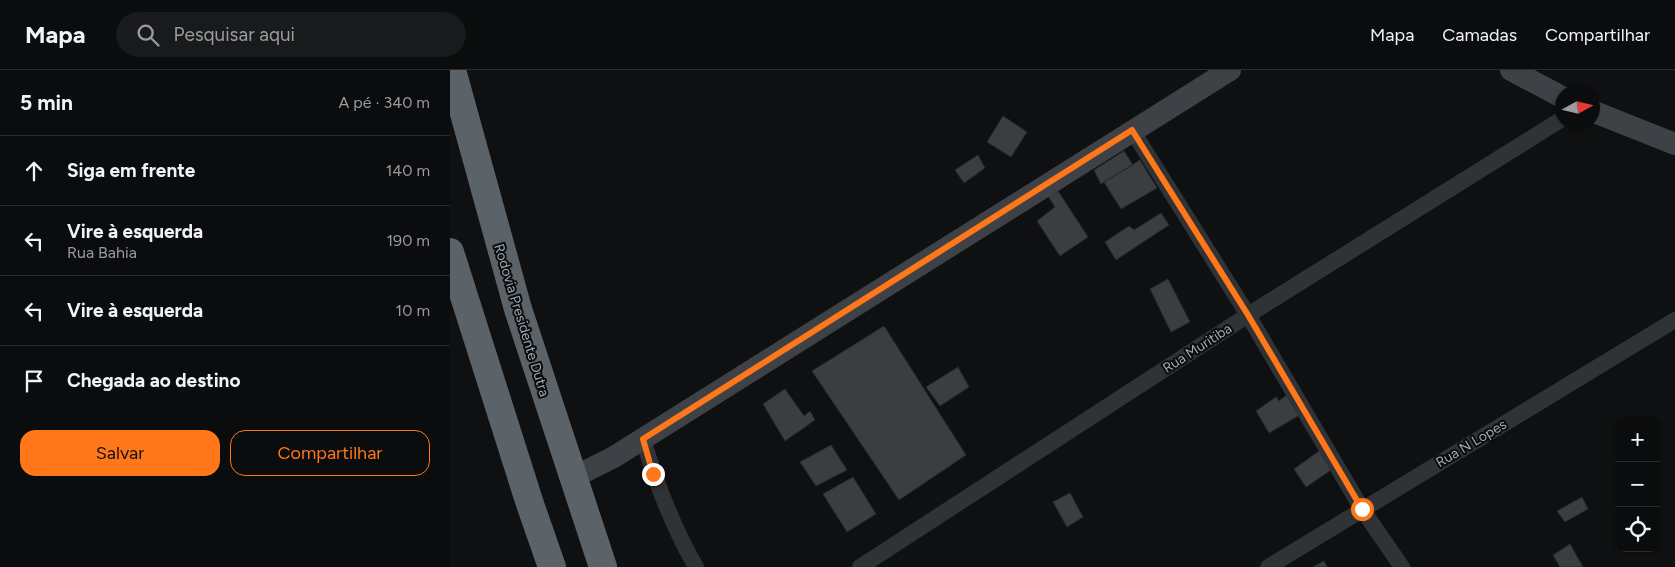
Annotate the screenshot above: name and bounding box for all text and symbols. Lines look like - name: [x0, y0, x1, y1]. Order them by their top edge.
- search box: [116, 12, 466, 57]
- text: Mapa: [25, 20, 86, 49]
- icon: search: [134, 21, 162, 49]
- text: Pesquisar aqui: [174, 23, 295, 46]
- text: Mapa: [1370, 24, 1414, 46]
- text: Camadas: [1442, 24, 1517, 46]
- text: Compartilhar: [1545, 24, 1650, 46]
- north arrow: [1555, 85, 1600, 130]
- text: 5 min: [20, 90, 73, 115]
- text: A pé · 340 m: [339, 93, 430, 112]
- icon: ahead: [20, 157, 48, 185]
- text: Siga em frente: [67, 159, 195, 182]
- text: 140 m: [386, 161, 430, 180]
- text: Vire à esquerda: [67, 220, 203, 243]
- icon: left: [20, 227, 48, 255]
- text: 190 m: [387, 231, 430, 250]
- street label: Rodovia Presidente Dutra: [490, 242, 553, 399]
- text: Rua Bahia: [67, 243, 137, 262]
- icon: left: [20, 297, 48, 325]
- text: Vire à esquerda: [67, 299, 203, 322]
- text: 10 m: [396, 301, 430, 320]
- street label: Rua Muritiba: [1160, 320, 1235, 377]
- icon: arrive: [20, 367, 48, 395]
- text: Chegada ao destino: [67, 369, 240, 392]
- street label: Rua N Lopes: [1433, 416, 1510, 471]
- map controls: [1615, 417, 1660, 552]
- button: +: [1615, 417, 1660, 462]
- button: Salvar: [20, 430, 220, 476]
- button: Compartilhar: [230, 430, 430, 476]
- button: −: [1615, 462, 1660, 507]
- route end: [642, 463, 665, 486]
- route start: [1351, 498, 1374, 521]
- button: locate: [1615, 507, 1660, 552]

